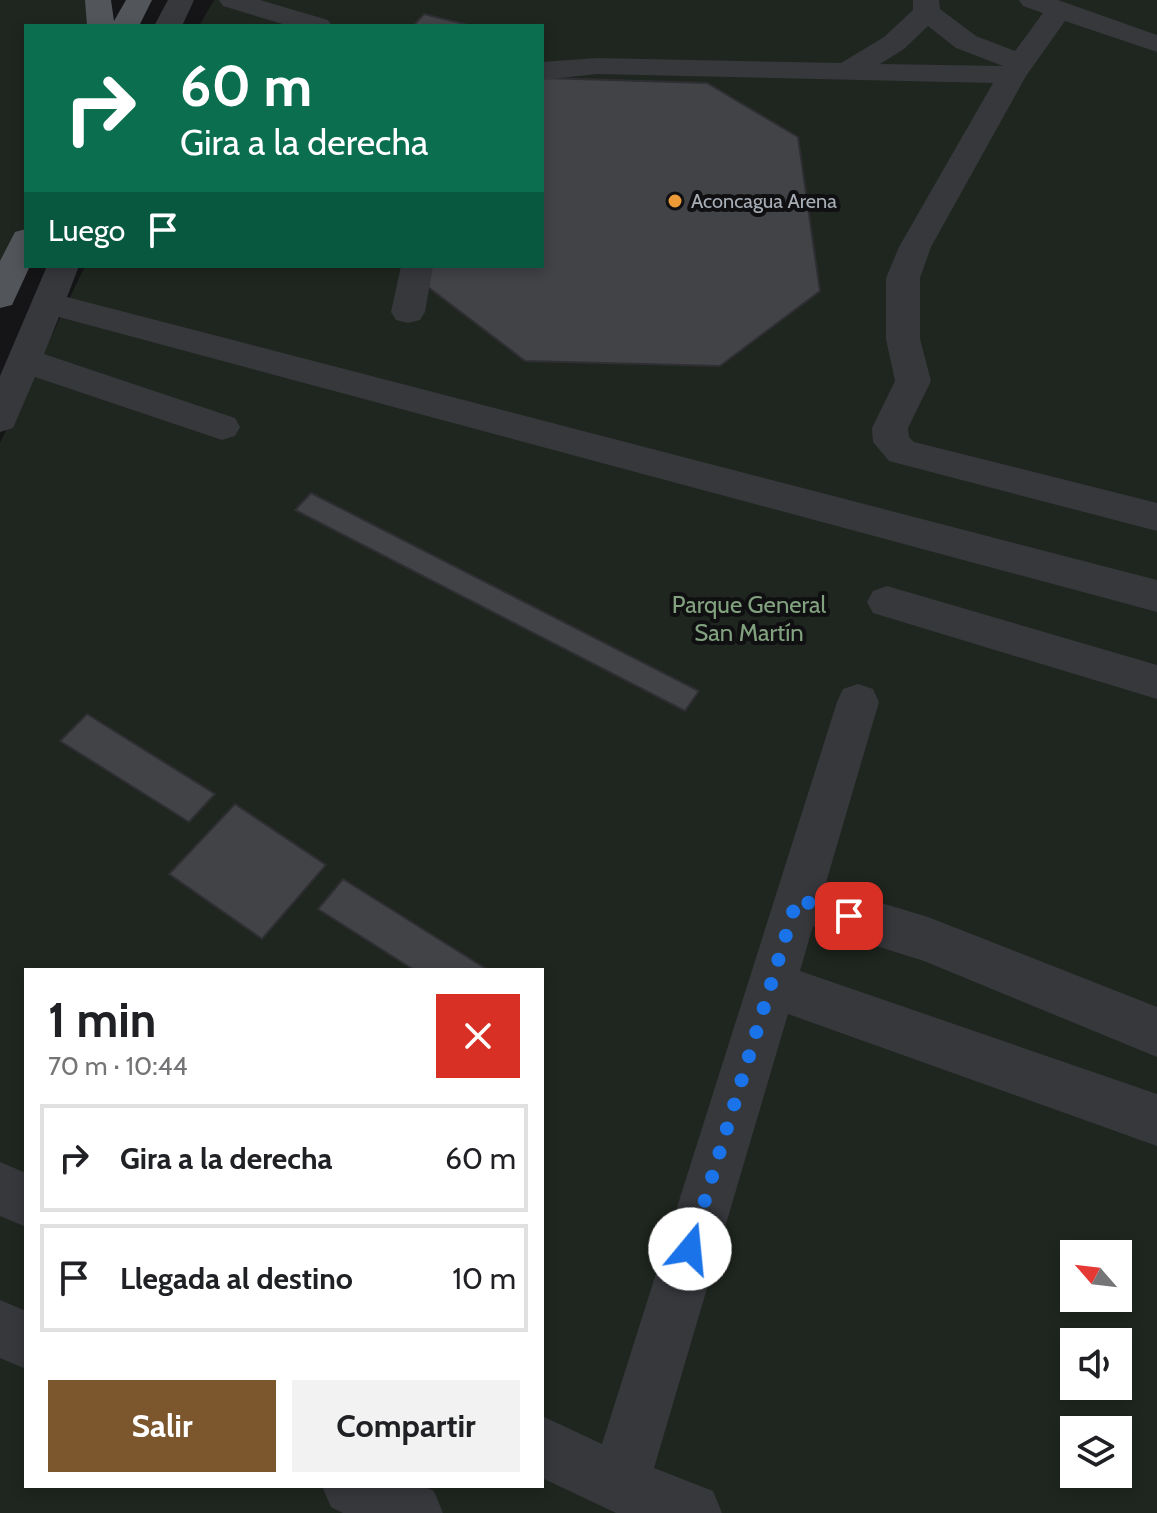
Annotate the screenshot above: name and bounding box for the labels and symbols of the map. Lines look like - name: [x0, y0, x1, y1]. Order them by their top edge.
- place label: Aconcagua Arena: [691, 189, 837, 213]
- marker: Aconcagua Arena: [666, 192, 684, 210]
- park label: Parque General San Martín: [672, 590, 827, 647]
- pin: [815, 882, 883, 950]
- position arrow: [648, 1207, 732, 1291]
- north arrow: [1060, 1240, 1132, 1312]

